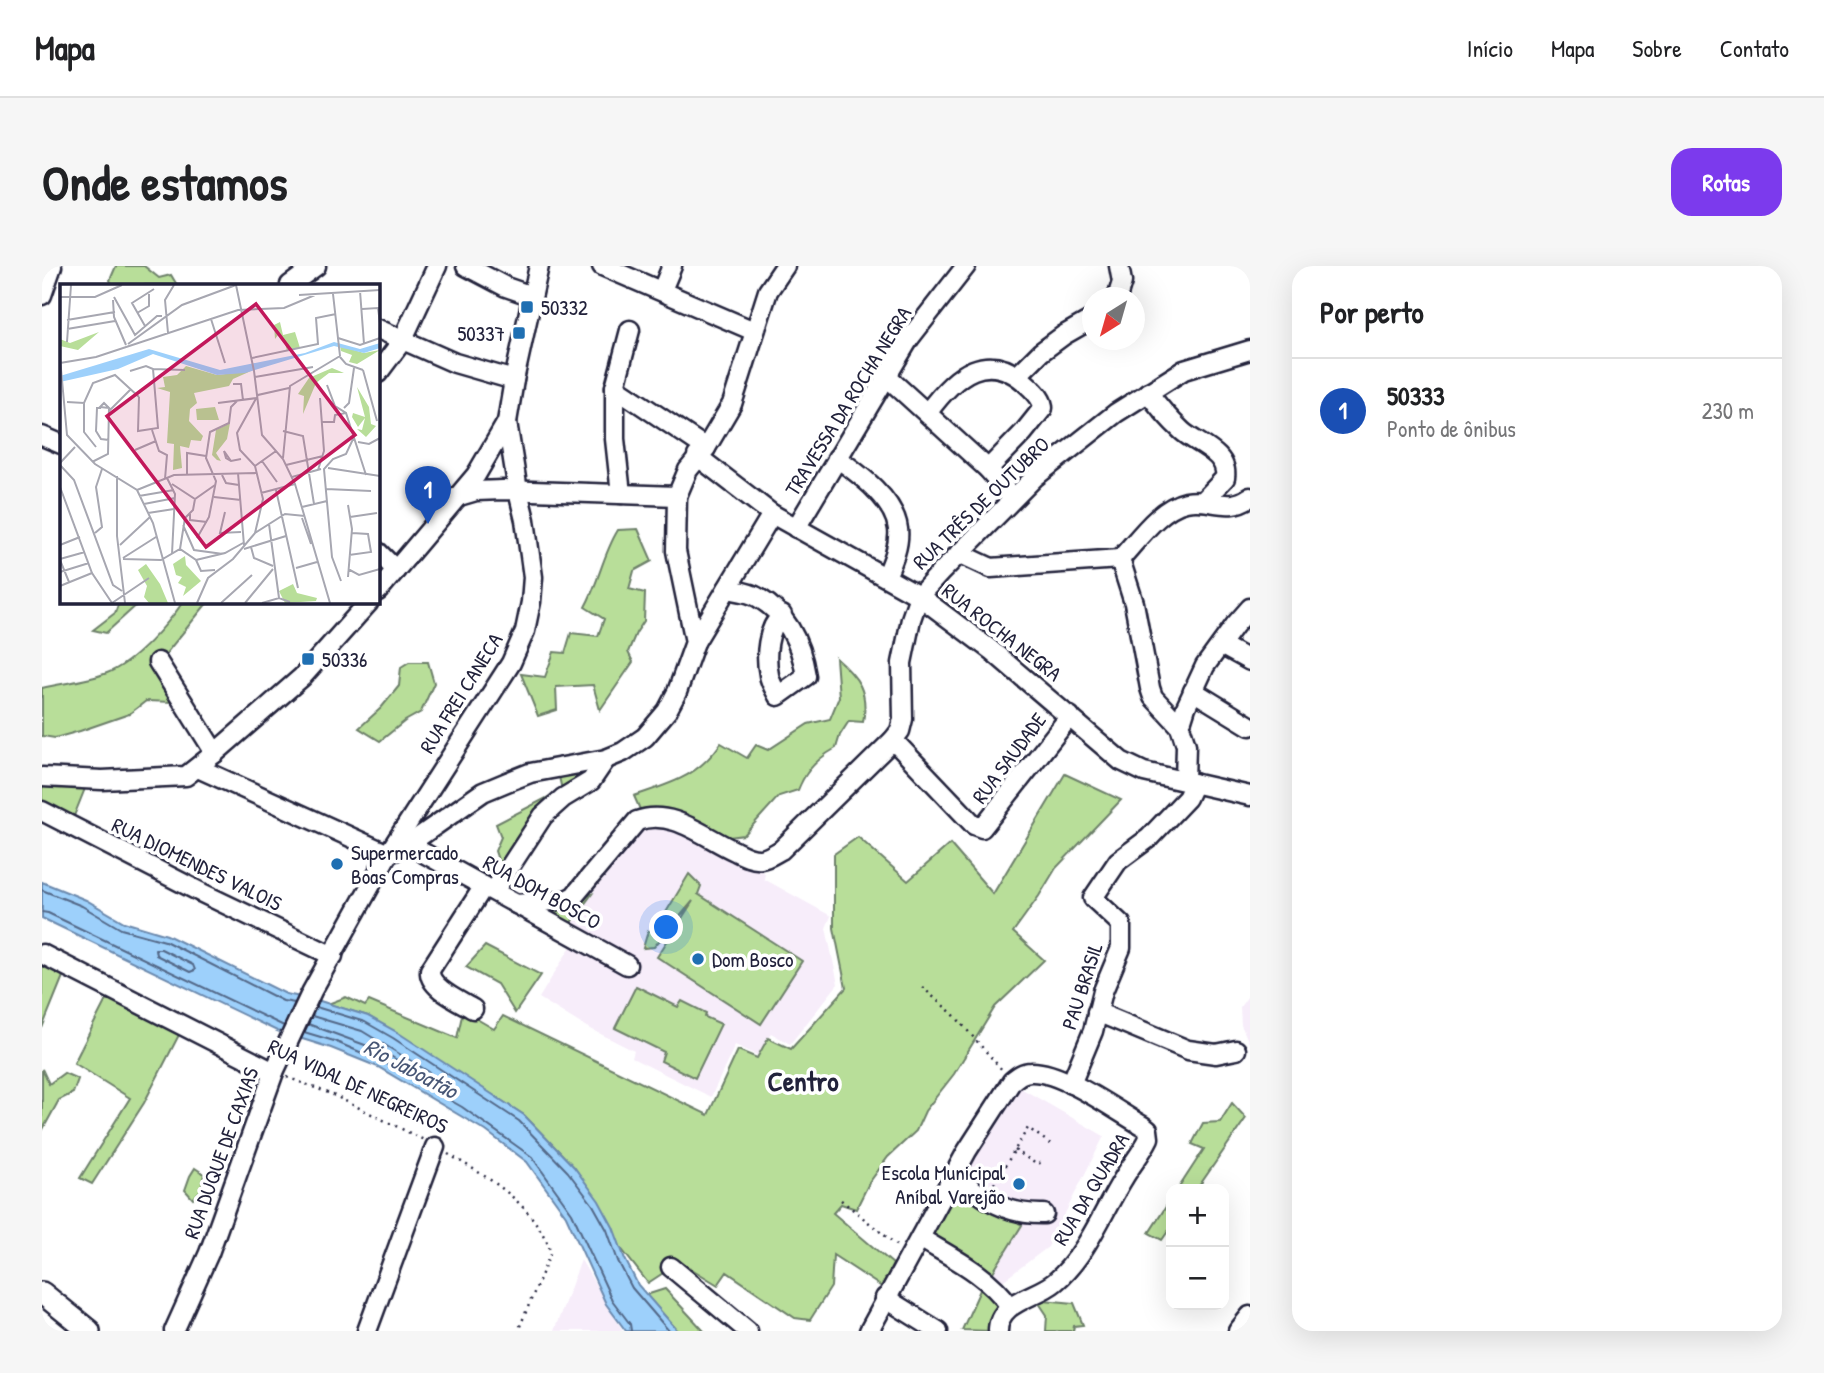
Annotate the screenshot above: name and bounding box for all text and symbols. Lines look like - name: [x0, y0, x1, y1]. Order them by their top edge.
- text: Mapa: [35, 26, 95, 70]
- text: Início: [1467, 32, 1513, 64]
- text: Mapa: [1551, 32, 1594, 64]
- text: Sobre: [1632, 32, 1682, 64]
- text: Contato: [1720, 32, 1789, 64]
- button: Rotas: [1671, 148, 1782, 216]
- text: Onde estamos: [42, 149, 288, 215]
- inset map: [60, 284, 380, 604]
- north arrow: [1082, 287, 1145, 350]
- text: Por perto: [1320, 292, 1424, 332]
- place label: 50332: [541, 293, 588, 322]
- marker: 50332: [519, 299, 535, 315]
- street label: TRAVESSA DA ROCHA NEGRA: [778, 301, 918, 501]
- place label: 50337: [457, 319, 505, 348]
- marker: 50337: [511, 325, 527, 341]
- text: 50333: [1387, 378, 1445, 413]
- text: 1: [1339, 395, 1347, 426]
- text: 230 m: [1702, 395, 1754, 426]
- text: Ponto de ônibus: [1387, 413, 1516, 444]
- street label: RUA TRÊS DE OUTUBRO: [906, 430, 1056, 576]
- pin: 1: [405, 466, 451, 524]
- street label: RUA ROCHA NEGRA: [936, 576, 1068, 688]
- street label: RUA FREI CANECA: [413, 627, 509, 759]
- place label: 50336: [322, 645, 368, 674]
- marker: 50336: [300, 651, 316, 667]
- street label: RUA SAUDADE: [965, 707, 1053, 809]
- street label: RUA DIOMENDES VALOIS: [107, 810, 287, 918]
- place label: Supermercado Boas Compras: [351, 838, 459, 891]
- street label: RUA DOM BOSCO: [478, 848, 606, 936]
- marker: Supermercado Boas Compras: [329, 856, 345, 872]
- your location: [649, 910, 683, 944]
- street label: PAU BRASIL: [1054, 939, 1110, 1033]
- place label: Dom Bosco: [712, 945, 793, 974]
- marker: Dom Bosco: [690, 951, 706, 967]
- water label: Rio Jaboatão: [359, 1030, 465, 1106]
- street label: RUA VIDAL DE NEGREIROS: [264, 1032, 453, 1140]
- district label: Centro: [768, 1062, 839, 1100]
- street label: RUA DUQUE DE CAXIAS: [177, 1063, 266, 1243]
- street label: RUA DA QUADRA: [1046, 1127, 1136, 1251]
- place label: Escola Municipal Aníbal Varejão: [882, 1158, 1005, 1211]
- marker: Escola Municipal Aníbal Varejão: [1011, 1176, 1027, 1192]
- map controls: [1166, 1184, 1229, 1310]
- button: +: [1166, 1184, 1229, 1247]
- button: −: [1166, 1247, 1229, 1310]

